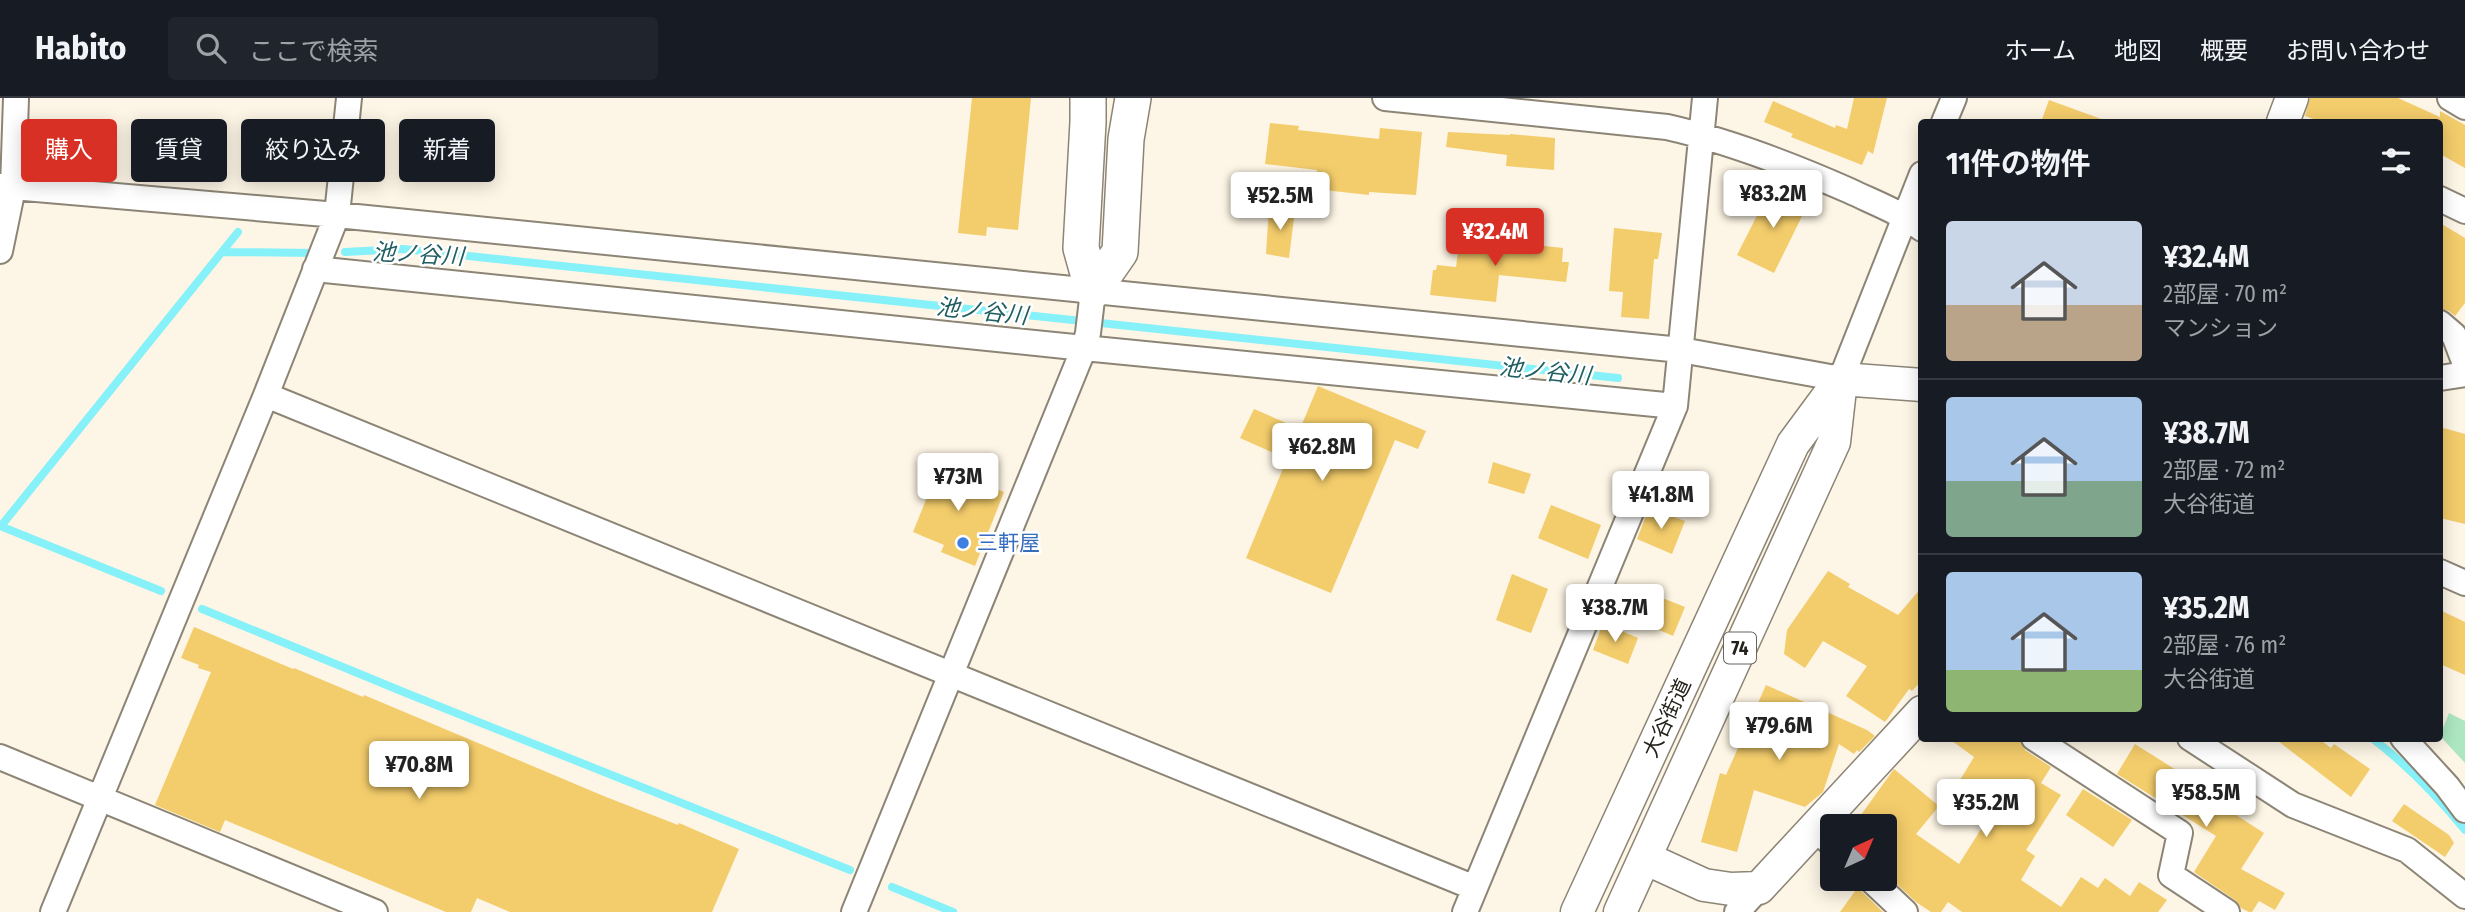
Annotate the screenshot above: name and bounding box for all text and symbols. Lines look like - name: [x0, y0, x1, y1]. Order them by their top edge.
- search box: [168, 17, 658, 80]
- text: Habito: [35, 28, 126, 68]
- icon: search: [192, 29, 230, 67]
- text: ここで検索: [248, 36, 378, 67]
- text: ホーム: [2005, 37, 2076, 65]
- text: 地図: [2114, 37, 2162, 65]
- text: 概要: [2200, 37, 2248, 65]
- text: お問い合わせ: [2286, 37, 2430, 65]
- chip: 購入: [21, 119, 117, 182]
- chip: 賃貸: [131, 119, 227, 182]
- chip: 絞り込み: [241, 119, 385, 182]
- chip: 新着: [399, 119, 495, 182]
- icon: filters: [2377, 142, 2415, 180]
- text: 11件の物件: [1946, 146, 2091, 182]
- pin: ¥83.2M: [1716, 170, 1830, 230]
- pin: ¥52.5M: [1223, 172, 1337, 232]
- text: ¥83.2M: [1739, 179, 1807, 207]
- text: ¥52.5M: [1247, 181, 1313, 209]
- pin: ¥32.4M: [1438, 208, 1552, 268]
- text: ¥32.4M: [1462, 217, 1528, 245]
- water label: 池ノ谷川: [371, 238, 468, 271]
- text: ¥32.4M: [2163, 239, 2249, 275]
- icon: home: [2002, 249, 2086, 333]
- text: 2部屋 · 70 m²: [2163, 280, 2287, 308]
- water label: 池ノ谷川: [935, 292, 1032, 330]
- text: マンション: [2163, 314, 2278, 342]
- water label: 池ノ谷川: [1498, 352, 1595, 390]
- text: ¥38.7M: [2163, 415, 2250, 451]
- pin: ¥62.8M: [1265, 424, 1379, 483]
- icon: home: [2002, 425, 2086, 509]
- text: ¥62.8M: [1288, 432, 1356, 460]
- pin: ¥73M: [917, 454, 999, 513]
- text: 2部屋 · 72 m²: [2163, 456, 2285, 484]
- text: ¥73M: [933, 462, 983, 490]
- pin: ¥41.8M: [1604, 472, 1718, 531]
- text: ¥41.8M: [1628, 480, 1694, 508]
- text: 大谷街道: [2163, 490, 2255, 518]
- place label: 三軒屋: [977, 530, 1040, 556]
- marker: 三軒屋: [955, 535, 971, 551]
- pin: ¥38.7M: [1558, 584, 1672, 644]
- text: ¥35.2M: [2163, 590, 2250, 626]
- text: ¥38.7M: [1582, 593, 1648, 621]
- icon: home: [2002, 600, 2086, 684]
- text: 2部屋 · 76 m²: [2163, 631, 2286, 659]
- road number: 74: [1724, 632, 1756, 664]
- text: 大谷街道: [2163, 665, 2255, 693]
- street label: 大谷街道: [1637, 674, 1697, 762]
- pin: ¥79.6M: [1722, 702, 1836, 762]
- text: ¥79.6M: [1745, 711, 1813, 739]
- pin: ¥70.8M: [362, 742, 476, 801]
- text: ¥70.8M: [385, 750, 453, 778]
- pin: ¥58.5M: [2149, 770, 2263, 829]
- text: ¥58.5M: [2172, 778, 2240, 806]
- pin: ¥35.2M: [1929, 780, 2043, 839]
- text: ¥35.2M: [1953, 788, 2019, 816]
- north arrow: [1820, 814, 1897, 891]
- map controls: [1820, 814, 1897, 891]

